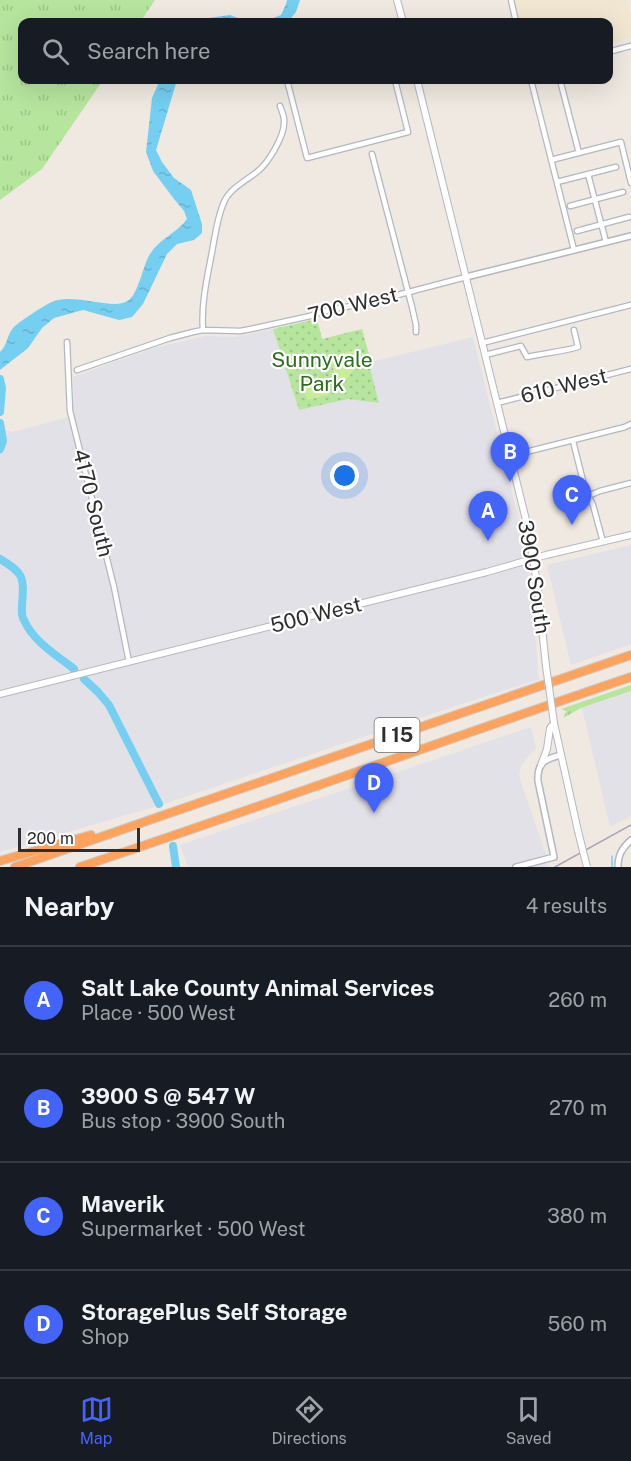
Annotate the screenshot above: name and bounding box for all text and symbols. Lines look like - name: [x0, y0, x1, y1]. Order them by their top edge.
- search box: [18, 18, 613, 84]
- icon: search: [39, 35, 72, 68]
- text: Search here: [87, 38, 211, 64]
- street label: 700 West: [305, 281, 400, 328]
- park label: Sunnyvale Park: [271, 347, 373, 396]
- street label: 610 West: [518, 363, 610, 408]
- pin: B: [490, 432, 530, 482]
- street label: 4170 South: [68, 446, 119, 559]
- your location: [330, 461, 359, 490]
- pin: C: [552, 476, 592, 525]
- pin: A: [468, 492, 508, 541]
- street label: 3900 South: [513, 518, 556, 636]
- street label: 500 West: [268, 591, 364, 638]
- road number: I 15: [374, 718, 420, 752]
- pin: D: [354, 764, 394, 813]
- scale bar: [18, 825, 140, 852]
- text: 200 m: [27, 829, 74, 848]
- text: Nearby: [24, 891, 114, 922]
- text: 4 results: [526, 894, 607, 918]
- text: Salt Lake County Animal Services: [81, 975, 434, 1001]
- text: A: [36, 988, 51, 1012]
- text: 260 m: [548, 988, 607, 1012]
- text: Place · 500 West: [81, 1001, 236, 1025]
- text: 3900 S @ 547 W: [81, 1083, 255, 1109]
- text: B: [37, 1096, 50, 1120]
- text: 270 m: [549, 1096, 607, 1120]
- text: Bus stop · 3900 South: [81, 1109, 285, 1133]
- text: Maverik: [81, 1191, 165, 1217]
- text: C: [36, 1204, 51, 1228]
- text: 380 m: [547, 1204, 607, 1228]
- text: Supermarket · 500 West: [81, 1217, 306, 1241]
- text: StoragePlus Self Storage: [81, 1299, 348, 1325]
- text: D: [36, 1312, 51, 1336]
- text: 560 m: [547, 1312, 607, 1336]
- text: Shop: [81, 1325, 129, 1349]
- tab: Map: [80, 1393, 113, 1448]
- tab: Directions: [272, 1393, 347, 1448]
- tab: Saved: [506, 1393, 551, 1448]

